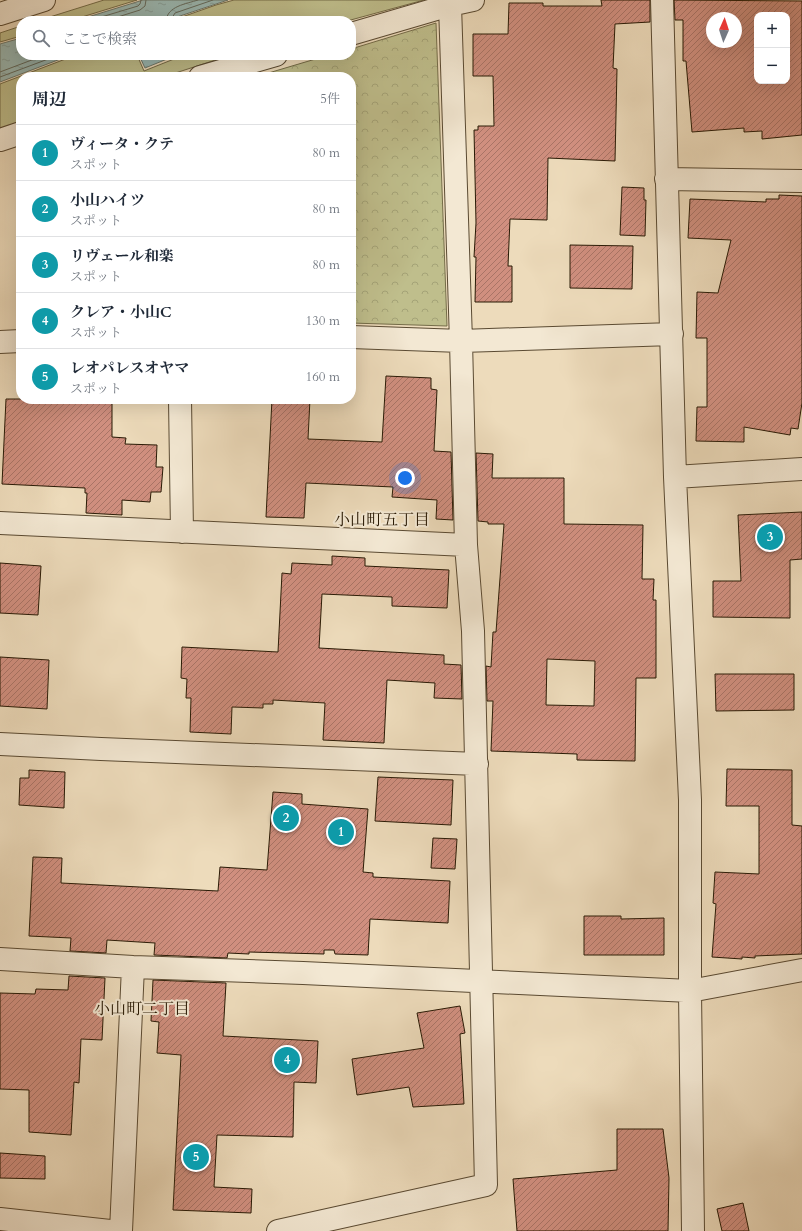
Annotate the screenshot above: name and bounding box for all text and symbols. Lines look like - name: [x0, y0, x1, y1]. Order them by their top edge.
- north arrow: [706, 12, 742, 48]
- map controls: [754, 12, 790, 84]
- button: +: [754, 12, 790, 48]
- search box: [16, 16, 356, 60]
- icon: search: [30, 27, 52, 49]
- text: ここで検索: [62, 29, 137, 49]
- button: −: [754, 48, 790, 84]
- text: 周辺: [32, 88, 66, 111]
- text: 5件: [320, 90, 340, 108]
- text: ヴィータ・クテ: [70, 134, 174, 154]
- text: 1: [42, 144, 48, 162]
- text: 80 m: [312, 144, 340, 162]
- text: スポット: [70, 156, 122, 174]
- text: 小山ハイツ: [70, 190, 145, 210]
- text: 2: [42, 200, 48, 218]
- text: 80 m: [312, 200, 340, 218]
- text: スポット: [70, 212, 122, 230]
- text: リヴェール和楽: [70, 246, 174, 266]
- text: 3: [42, 256, 48, 274]
- text: 80 m: [312, 256, 340, 274]
- text: スポット: [70, 268, 122, 286]
- text: クレア・小山C: [70, 302, 172, 322]
- text: 4: [42, 312, 48, 330]
- text: 130 m: [306, 312, 340, 330]
- text: スポット: [70, 324, 122, 342]
- text: レオパレスオヤマ: [70, 358, 189, 378]
- text: 5: [42, 368, 48, 386]
- text: 160 m: [306, 368, 340, 386]
- text: スポット: [70, 380, 122, 398]
- your location: [395, 468, 415, 488]
- district label: 小山町五丁目: [334, 509, 430, 531]
- pin: 3: [757, 522, 783, 552]
- pin: 2: [273, 803, 299, 833]
- pin: 1: [328, 817, 354, 847]
- district label: 小山町二丁目: [94, 998, 190, 1020]
- pin: 4: [274, 1045, 300, 1075]
- pin: 5: [183, 1142, 209, 1172]

